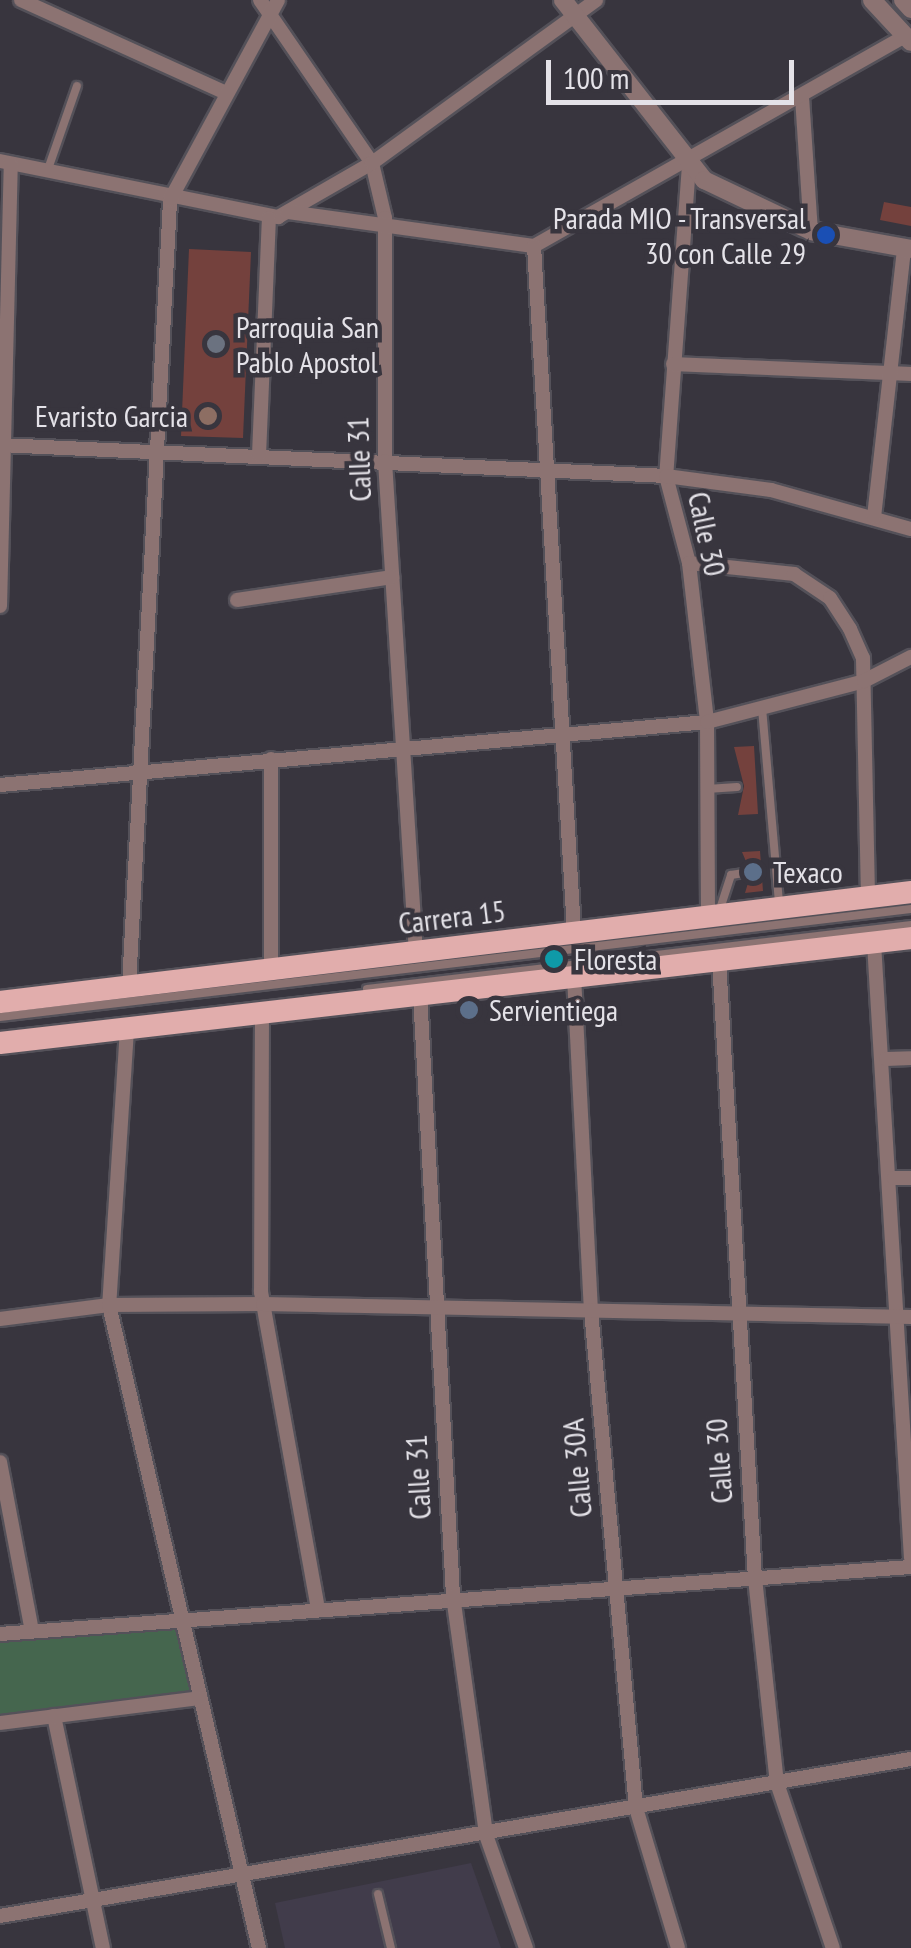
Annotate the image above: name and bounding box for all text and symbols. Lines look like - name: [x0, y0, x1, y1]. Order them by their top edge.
- scale bar: [551, 40, 798, 102]
- text: 100 m: [563, 58, 629, 97]
- place label: Parada MIO - Transversal 30 con Calle 29: [550, 200, 806, 270]
- marker: Parada MIO - Transversal 30 con Calle 29: [815, 224, 837, 246]
- place label: Parroquia San Pablo Apostol: [236, 309, 379, 380]
- marker: Parroquia San Pablo Apostol: [205, 333, 227, 355]
- place label: Evaristo Garcia: [35, 398, 188, 434]
- marker: Evaristo Garcia: [197, 405, 219, 427]
- street label: Calle 31: [340, 416, 378, 502]
- street label: Calle 30: [681, 489, 733, 579]
- place label: Texaco: [773, 854, 843, 890]
- marker: Texaco: [742, 861, 764, 883]
- street label: Carrera 15: [396, 893, 508, 941]
- place label: Floresta: [574, 941, 657, 977]
- marker: Floresta: [543, 948, 565, 970]
- place label: Servientiega: [489, 992, 618, 1028]
- marker: Servientiega: [458, 999, 480, 1021]
- street label: Calle 30A: [555, 1417, 599, 1519]
- street label: Calle 30: [698, 1417, 740, 1505]
- street label: Calle 31: [398, 1434, 438, 1520]

